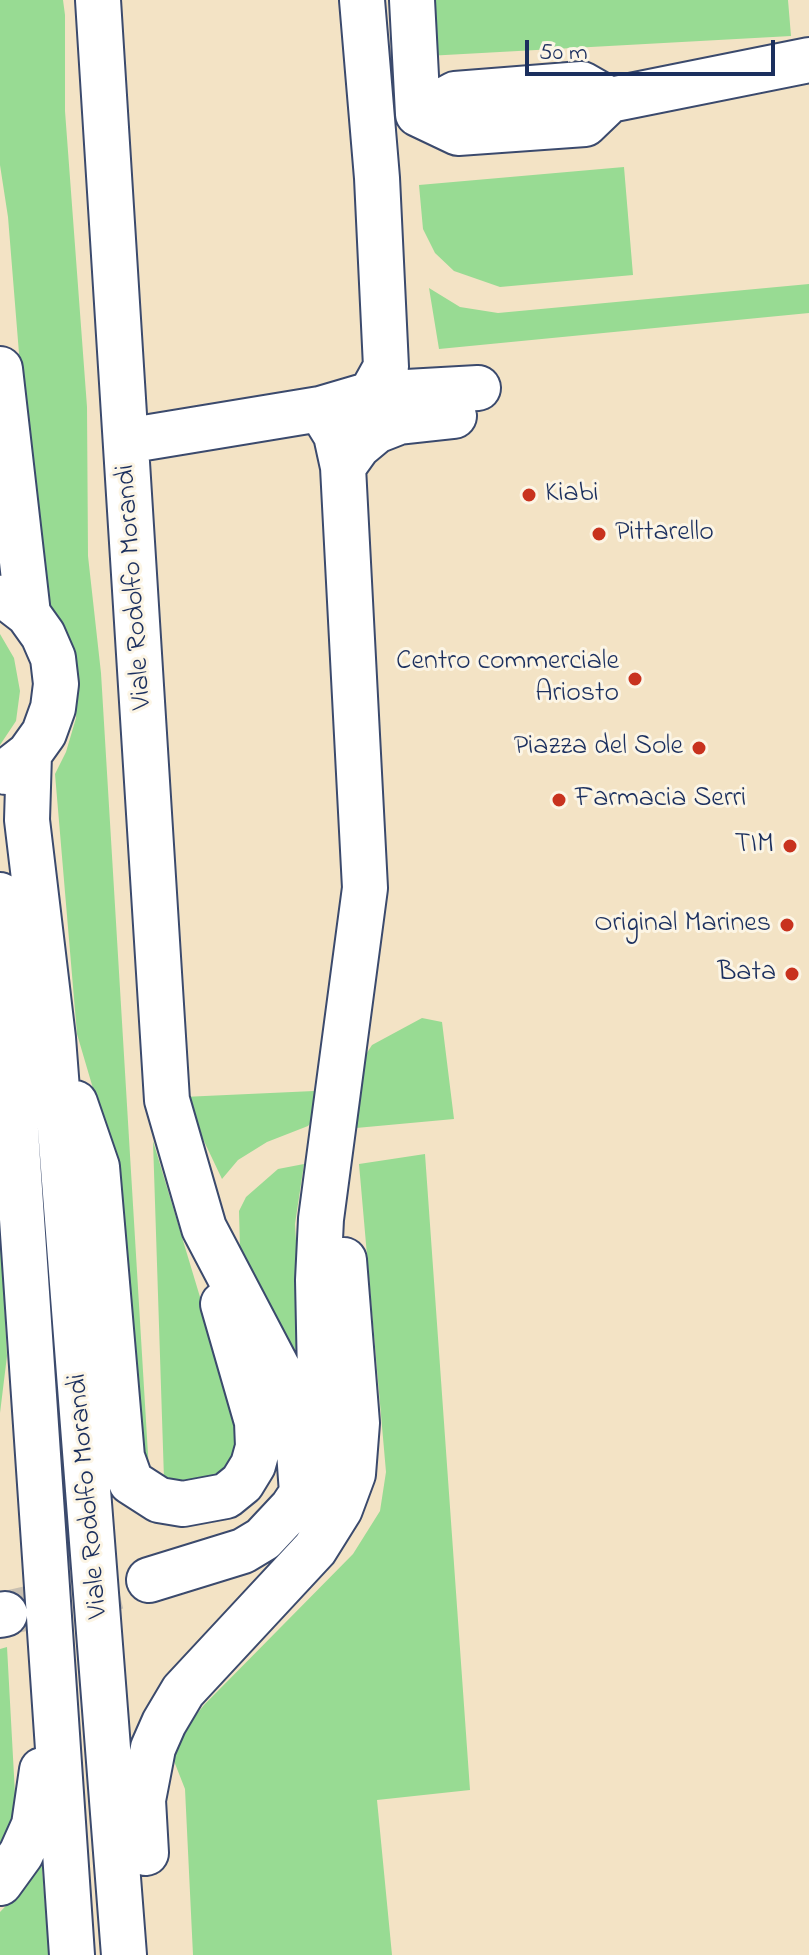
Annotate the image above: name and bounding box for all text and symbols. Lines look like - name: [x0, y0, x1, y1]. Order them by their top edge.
- scale bar: [529, 24, 779, 74]
- text: 50 m: [539, 36, 588, 71]
- street label: Viale Rodolfo Morandi: [111, 463, 161, 711]
- place label: Kiabi: [545, 478, 599, 512]
- marker: Kiabi: [520, 486, 538, 504]
- place label: Pittarello: [615, 517, 714, 551]
- marker: Pittarello: [590, 525, 608, 543]
- place label: Centro commerciale Ariosto: [396, 646, 619, 712]
- marker: Centro commerciale Ariosto: [626, 670, 644, 688]
- place label: Piazza del Sole: [514, 731, 683, 765]
- marker: Piazza del Sole: [690, 739, 708, 757]
- place label: Farmacia Serri: [575, 783, 746, 817]
- marker: Farmacia Serri: [550, 791, 568, 809]
- place label: TIM: [734, 829, 774, 863]
- marker: TIM: [781, 837, 799, 855]
- place label: Original Marines: [594, 908, 771, 942]
- marker: Original Marines: [778, 916, 796, 934]
- place label: Bata: [718, 957, 776, 991]
- marker: Bata: [783, 965, 801, 983]
- street label: Viale Rodolfo Morandi: [63, 1372, 117, 1620]

